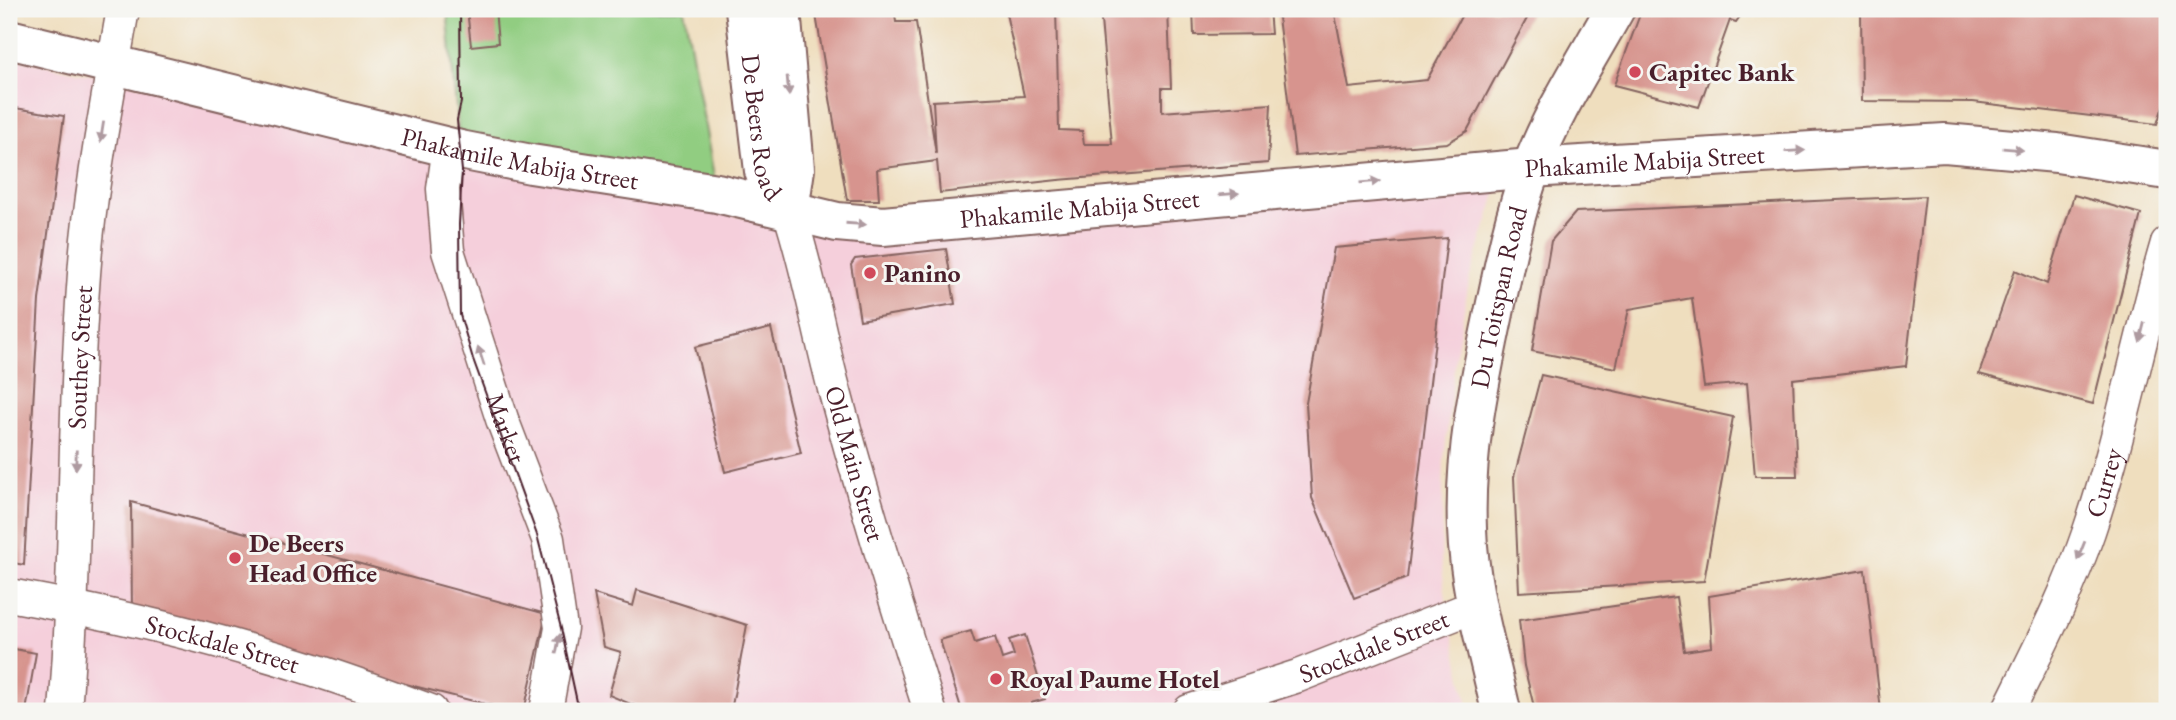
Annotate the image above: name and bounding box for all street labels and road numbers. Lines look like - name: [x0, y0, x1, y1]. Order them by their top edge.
- street label: De Beers Road: [733, 52, 790, 209]
- street label: Phakamile Mabija Street: [398, 119, 641, 198]
- street label: Phakamile Mabija Street: [1523, 137, 1766, 185]
- street label: Phakamile Mabija Street: [958, 181, 1201, 236]
- street label: Du Toitspan Road: [1462, 201, 1535, 391]
- street label: Southey Street: [59, 284, 100, 430]
- street label: Old Main Street: [817, 382, 893, 545]
- street label: Market: [478, 389, 534, 468]
- street label: Currey: [2078, 444, 2130, 522]
- street label: Stockdale Street: [1294, 601, 1454, 691]
- street label: Stockdale Street: [142, 607, 304, 681]

